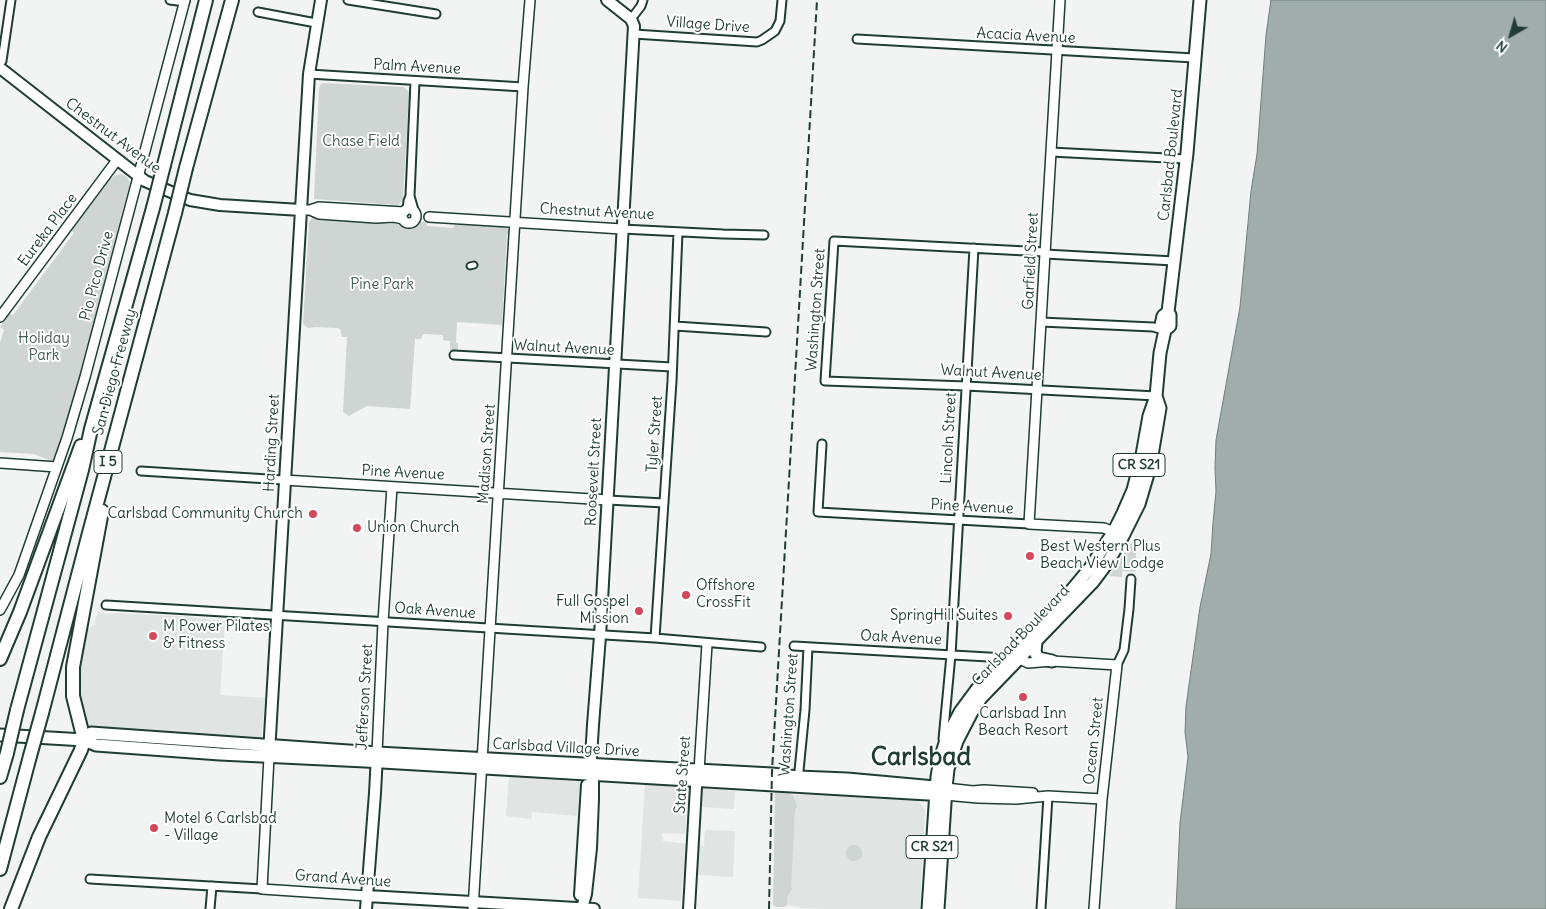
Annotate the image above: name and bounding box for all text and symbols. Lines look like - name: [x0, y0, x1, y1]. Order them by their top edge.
- north arrow: [1486, 10, 1536, 60]
- street label: Village Drive: [666, 13, 750, 37]
- street label: Acacia Avenue: [976, 24, 1076, 48]
- text: N: [1492, 37, 1511, 57]
- street label: Palm Avenue: [373, 56, 461, 78]
- street label: Carlsbad Boulevard: [1155, 88, 1187, 222]
- street label: Chestnut Avenue: [62, 94, 164, 178]
- park label: Chase Field: [322, 133, 400, 151]
- street label: Eureka Place: [15, 190, 81, 270]
- street label: Chestnut Avenue: [539, 200, 655, 224]
- street label: Garfield Street: [1019, 212, 1043, 310]
- street label: Pio Pico Drive: [76, 229, 118, 323]
- street label: Washington Street: [803, 248, 829, 372]
- park label: Pine Park: [350, 276, 414, 294]
- street label: San Diego Freeway: [89, 307, 141, 437]
- park label: Holiday Park: [18, 330, 70, 365]
- street label: Walnut Avenue: [513, 336, 615, 360]
- street label: Walnut Avenue: [940, 361, 1042, 385]
- street label: Lincoln Street: [938, 392, 960, 484]
- street label: Harding Street: [260, 394, 284, 492]
- street label: Tyler Street: [643, 395, 667, 473]
- street label: Madison Street: [475, 403, 499, 505]
- street label: Roosevelt Street: [582, 417, 606, 527]
- road number: I 5: [94, 451, 122, 474]
- road number: CR S21: [1113, 454, 1165, 476]
- street label: Pine Avenue: [361, 462, 445, 484]
- street label: Pine Avenue: [930, 496, 1014, 518]
- place label: Carlsbad Community Church: [107, 505, 303, 523]
- marker: Carlsbad Community Church: [307, 508, 319, 520]
- place label: Union Church: [367, 519, 459, 537]
- marker: Union Church: [351, 522, 363, 534]
- place label: Best Western Plus Beach View Lodge: [1040, 538, 1164, 573]
- marker: Best Western Plus Beach View Lodge: [1024, 550, 1036, 562]
- place label: Offshore CrossFit: [696, 577, 755, 612]
- street label: Carlsbad Boulevard: [968, 582, 1074, 690]
- marker: Offshore CrossFit: [680, 589, 692, 601]
- place label: Full Gospel Mission: [556, 593, 629, 628]
- street label: Oak Avenue: [394, 599, 476, 623]
- marker: Full Gospel Mission: [633, 605, 645, 617]
- place label: SpringHill Suites: [890, 607, 998, 625]
- marker: SpringHill Suites: [1002, 610, 1014, 622]
- place label: M Power Pilates & Fitness: [163, 618, 270, 653]
- street label: Oak Avenue: [860, 627, 942, 649]
- marker: M Power Pilates & Fitness: [147, 630, 159, 642]
- street label: Jefferson Street: [353, 643, 377, 751]
- street label: Washington Street: [776, 653, 802, 777]
- marker: Carlsbad Inn Beach Resort: [1017, 691, 1029, 703]
- street label: Ocean Street: [1080, 696, 1108, 786]
- place label: Carlsbad Inn Beach Resort: [978, 705, 1068, 740]
- street label: Carlsbad Village Drive: [492, 735, 640, 761]
- street label: State Street: [671, 735, 695, 815]
- district label: Carlsbad: [871, 743, 971, 773]
- place label: Motel 6 Carlsbad - Village: [164, 810, 277, 845]
- marker: Motel 6 Carlsbad - Village: [148, 822, 160, 834]
- road number: CR S21: [906, 836, 958, 859]
- street label: Grand Avenue: [294, 867, 392, 891]

